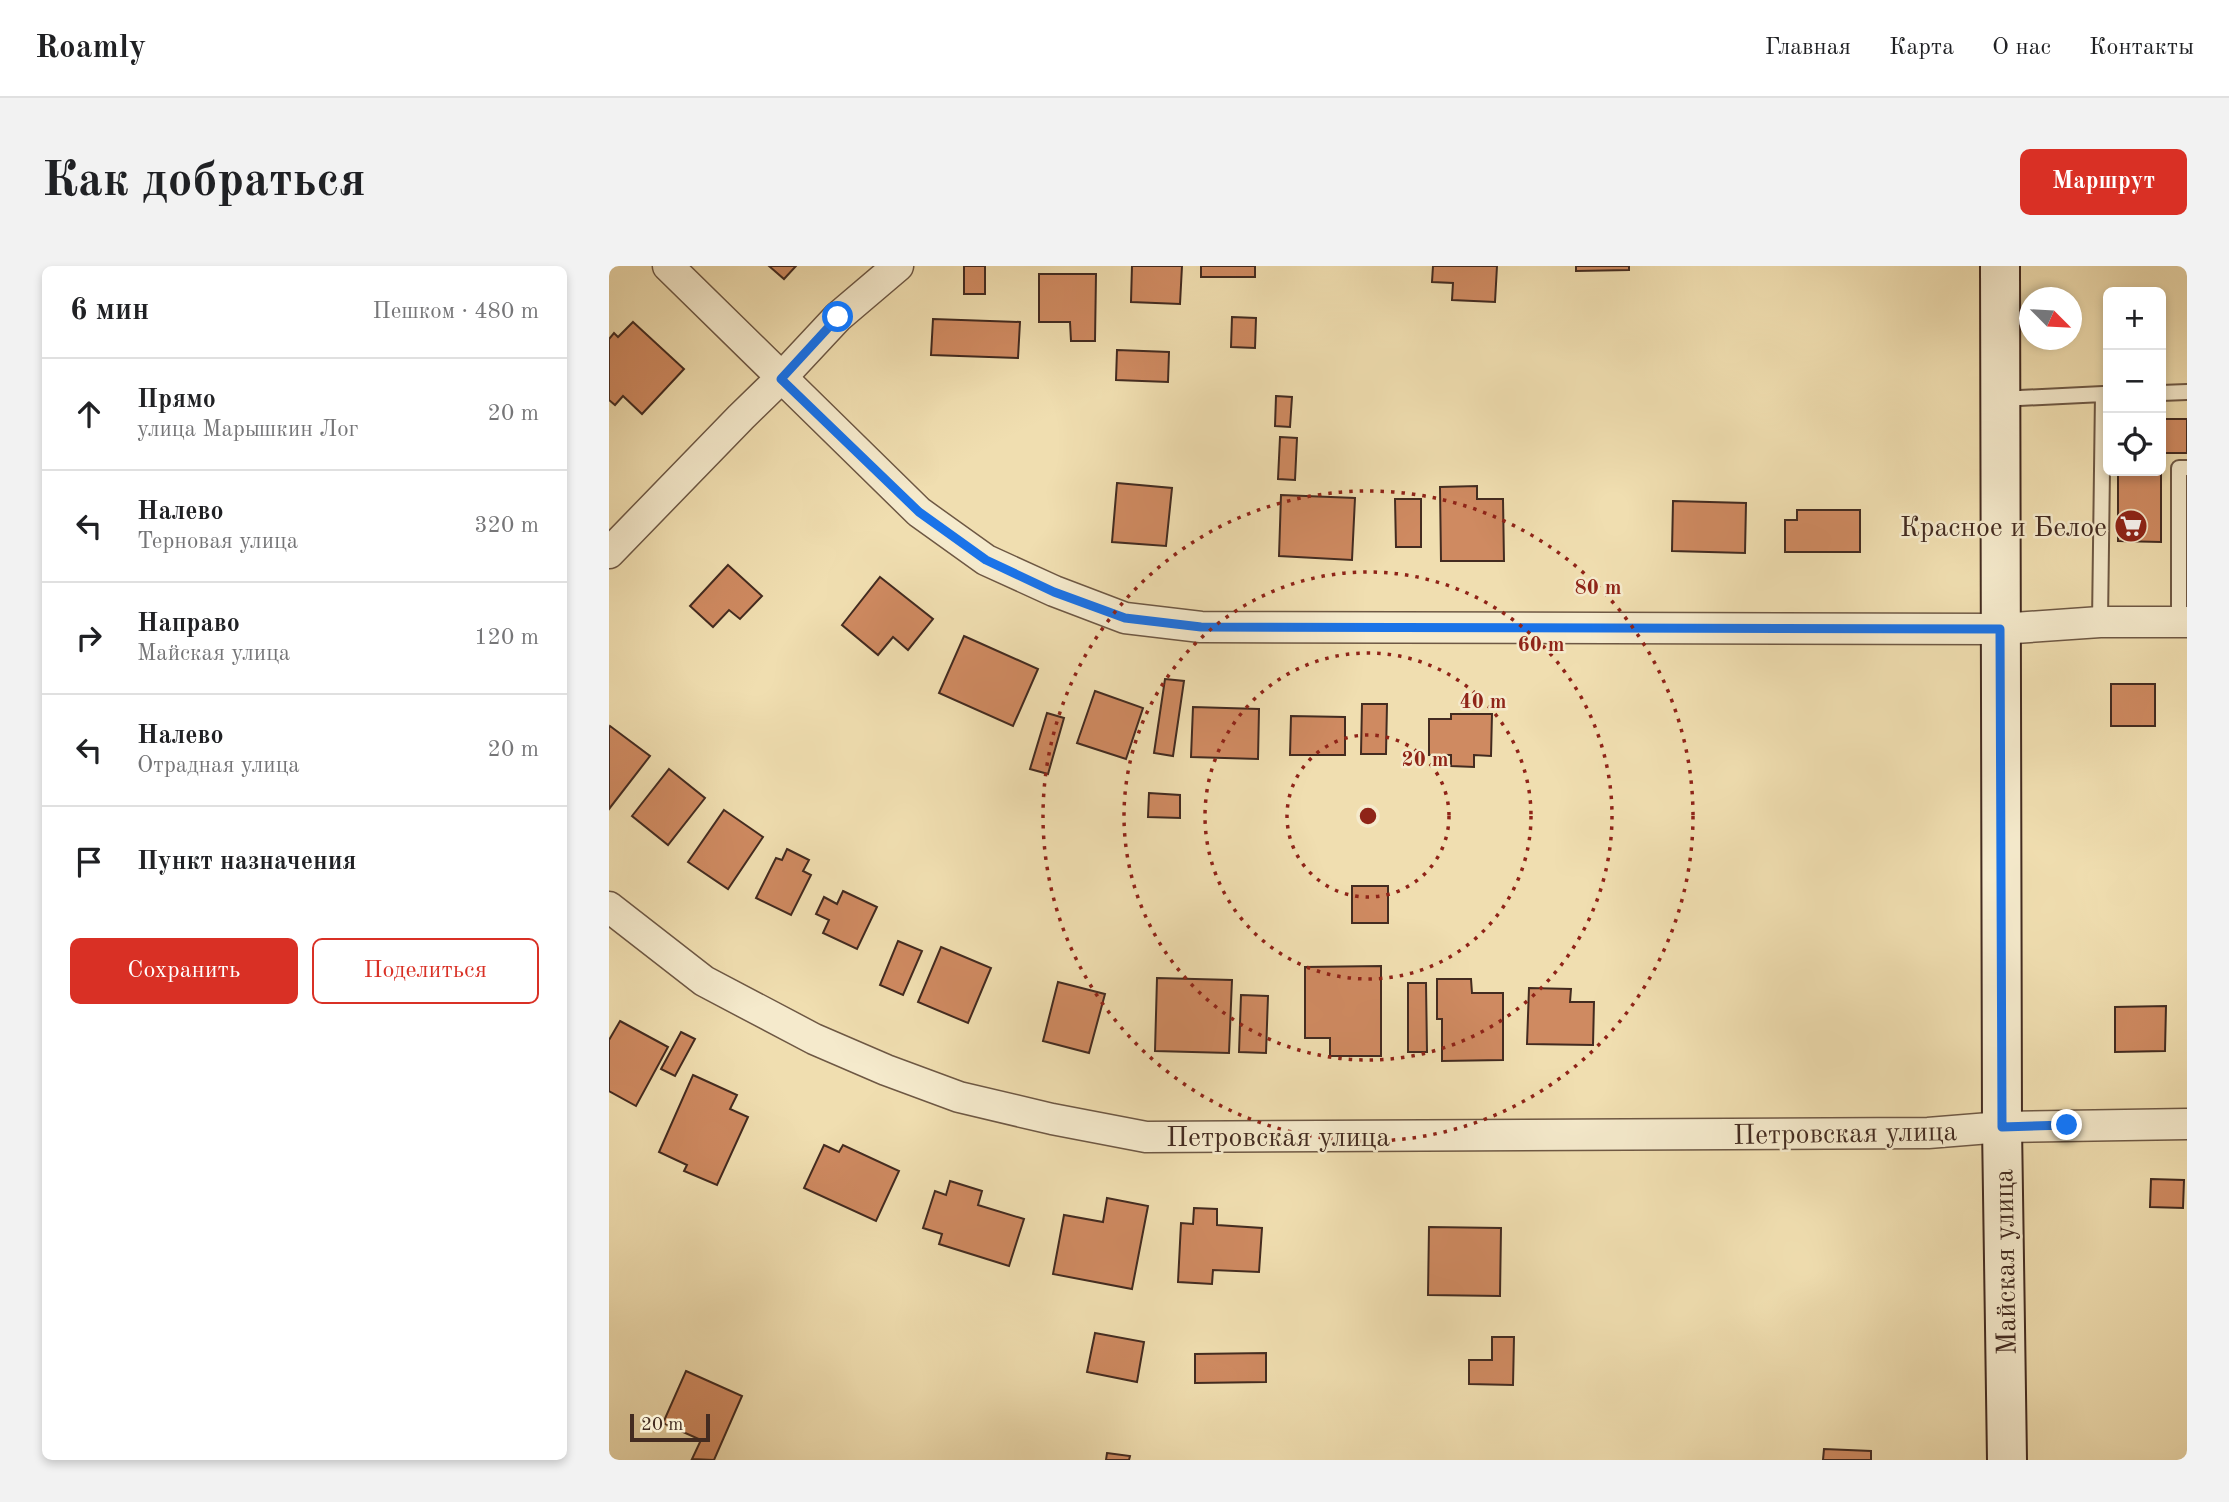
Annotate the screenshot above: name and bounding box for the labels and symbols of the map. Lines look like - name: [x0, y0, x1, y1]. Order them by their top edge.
- north arrow: [2019, 287, 2082, 350]
- route start: [822, 301, 853, 332]
- supermarket icon: Красное и Белое: [2112, 507, 2150, 545]
- place label: Красное и Белое: [1900, 515, 2107, 543]
- text: 80 m: [1574, 578, 1622, 599]
- text: 60 m: [1517, 635, 1565, 656]
- text: 40 m: [1459, 692, 1507, 713]
- text: 20 m: [1401, 750, 1449, 771]
- centre of rings: [1356, 804, 1380, 828]
- route end: [2051, 1109, 2082, 1140]
- street label: Петровская улица: [1733, 1119, 1957, 1151]
- street label: Петровская улица: [1166, 1125, 1390, 1153]
- street label: Майская улица: [1991, 1168, 2023, 1355]
- scale bar: [630, 1411, 711, 1443]

